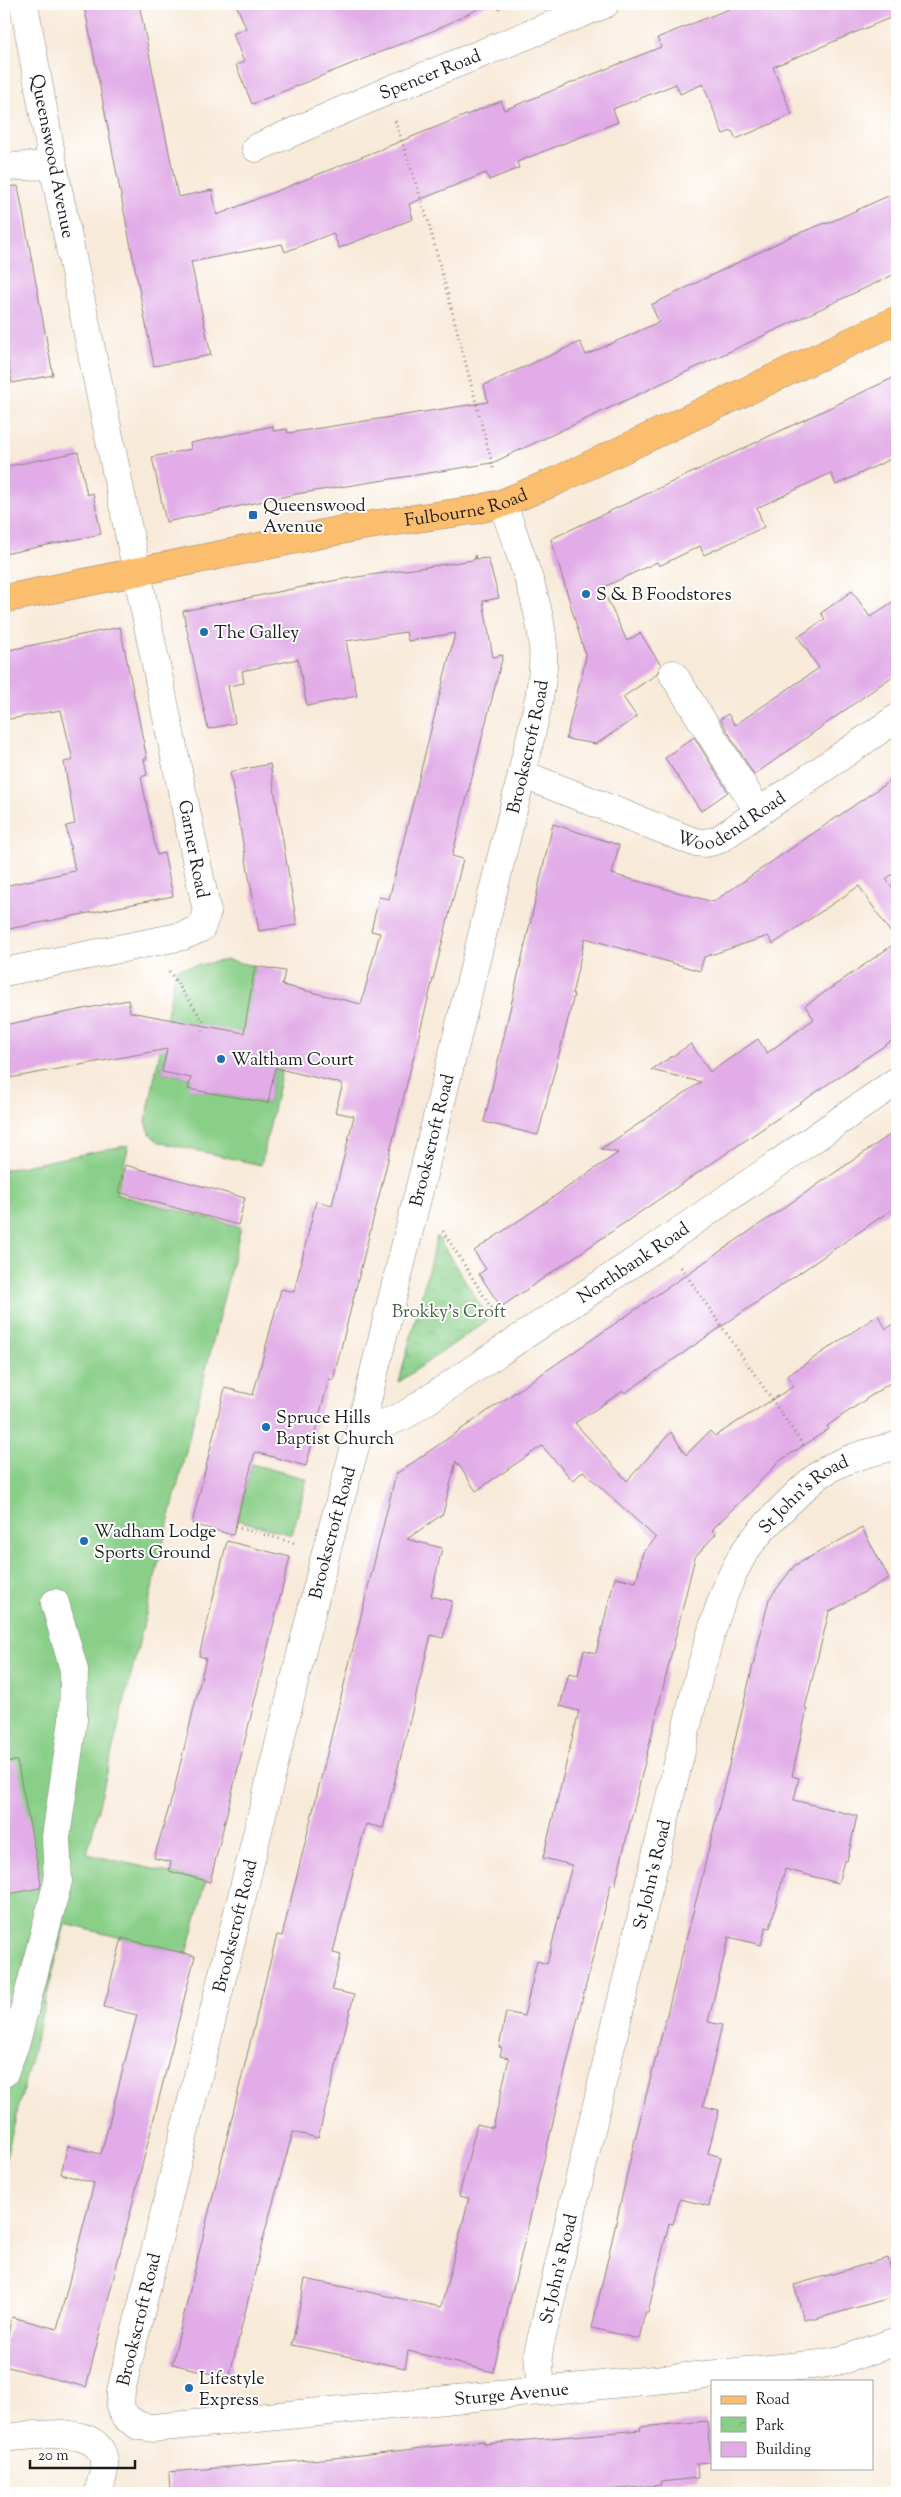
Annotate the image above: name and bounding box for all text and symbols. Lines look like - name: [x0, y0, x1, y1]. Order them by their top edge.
- street label: Spencer Road: [376, 44, 485, 108]
- street label: Queenswood Avenue: [22, 72, 80, 241]
- street label: Fulbourne Road: [403, 483, 532, 535]
- place label: Queenswood Avenue: [263, 494, 366, 541]
- marker: Queenswood Avenue: [247, 509, 259, 521]
- place label: S & B Foodstores: [596, 583, 731, 609]
- marker: S & B Foodstores: [580, 588, 592, 600]
- place label: The Galley: [214, 621, 299, 647]
- marker: The Galley: [198, 626, 210, 638]
- street label: Brookscroft Road: [502, 679, 557, 817]
- street label: Woodend Road: [672, 786, 792, 858]
- street label: Garner Road: [170, 798, 214, 901]
- place label: Waltham Court: [231, 1048, 354, 1074]
- marker: Waltham Court: [215, 1053, 227, 1065]
- street label: Brookscroft Road: [404, 1071, 462, 1210]
- street label: Northbank Road: [573, 1217, 696, 1311]
- park label: Brokky's Croft: [392, 1300, 506, 1326]
- place label: Spruce Hills Baptist Church: [276, 1406, 395, 1453]
- marker: Spruce Hills Baptist Church: [260, 1421, 272, 1433]
- street label: St John's Road: [753, 1450, 853, 1541]
- street label: Brookscroft Road: [304, 1464, 364, 1602]
- place label: Wadham Lodge Sports Ground: [94, 1520, 217, 1567]
- marker: Wadham Lodge Sports Ground: [78, 1535, 90, 1547]
- street label: St John's Road: [628, 1817, 679, 1932]
- street label: Brookscroft Road: [208, 1857, 265, 1995]
- street label: St John's Road: [534, 2211, 586, 2326]
- street label: Brookscroft Road: [112, 2251, 169, 2389]
- place label: Lifestyle Express: [199, 2367, 265, 2414]
- street label: Sturge Avenue: [453, 2377, 570, 2414]
- legend: [711, 2380, 874, 2470]
- marker: Lifestyle Express: [183, 2382, 195, 2394]
- text: Road: [756, 2390, 790, 2411]
- text: Park: [756, 2416, 785, 2437]
- scale bar: [30, 2437, 135, 2469]
- text: Building: [756, 2440, 811, 2461]
- text: 20 m: [38, 2446, 69, 2467]

